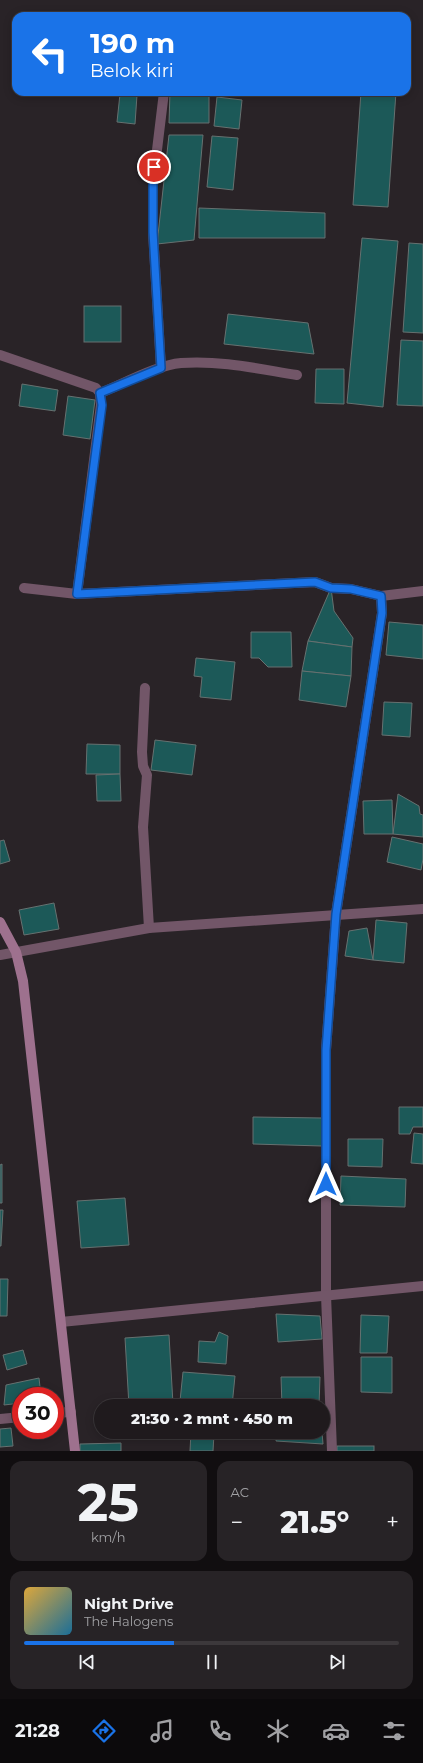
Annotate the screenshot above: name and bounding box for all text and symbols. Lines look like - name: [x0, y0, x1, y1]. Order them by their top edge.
- text: 190 m: [90, 26, 175, 60]
- icon: left: [24, 28, 76, 80]
- text: Belok kiri: [90, 60, 174, 82]
- pin: [137, 150, 171, 184]
- icon: arrive: [143, 156, 165, 178]
- position arrow: [305, 1163, 347, 1205]
- speed limit sign: 30: [12, 1387, 64, 1439]
- text: 21:30 · 2 mnt · 450 m: [131, 1409, 293, 1428]
- text: 25: [77, 1471, 139, 1534]
- text: AC: [231, 1484, 249, 1500]
- text: 21.5°: [280, 1504, 349, 1541]
- text: −: [231, 1509, 243, 1536]
- text: +: [386, 1509, 399, 1536]
- text: km/h: [91, 1529, 126, 1545]
- text: Night Drive: [84, 1594, 174, 1613]
- text: The Halogens: [84, 1613, 173, 1629]
- icon: previous: [76, 1651, 98, 1673]
- icon: pause: [201, 1651, 223, 1673]
- icon: next: [326, 1651, 348, 1673]
- icon: directions: [90, 1717, 118, 1745]
- icon: music: [148, 1717, 176, 1745]
- icon: phone: [206, 1717, 234, 1745]
- icon: climate: [264, 1717, 292, 1745]
- icon: car: [322, 1717, 350, 1745]
- icon: filters: [380, 1717, 408, 1745]
- text: 21:28: [15, 1720, 60, 1742]

